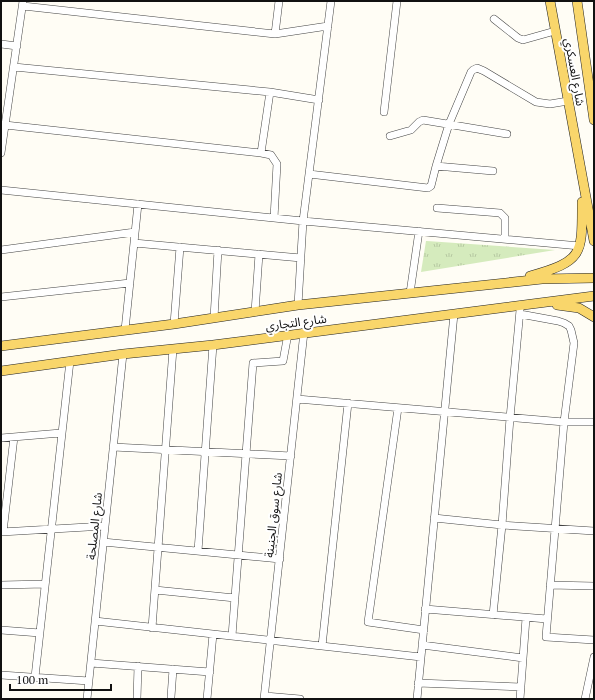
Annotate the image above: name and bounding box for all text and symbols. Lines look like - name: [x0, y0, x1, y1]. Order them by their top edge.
- street label: شارع العسكري: [559, 37, 588, 108]
- street label: شارع التجاري: [265, 311, 328, 336]
- street label: شارع سوق الجنينة: [261, 472, 287, 559]
- street label: شارع المصلحة: [83, 492, 107, 561]
- scale bar: [10, 666, 111, 692]
- text: 100 m: [16, 672, 49, 687]

